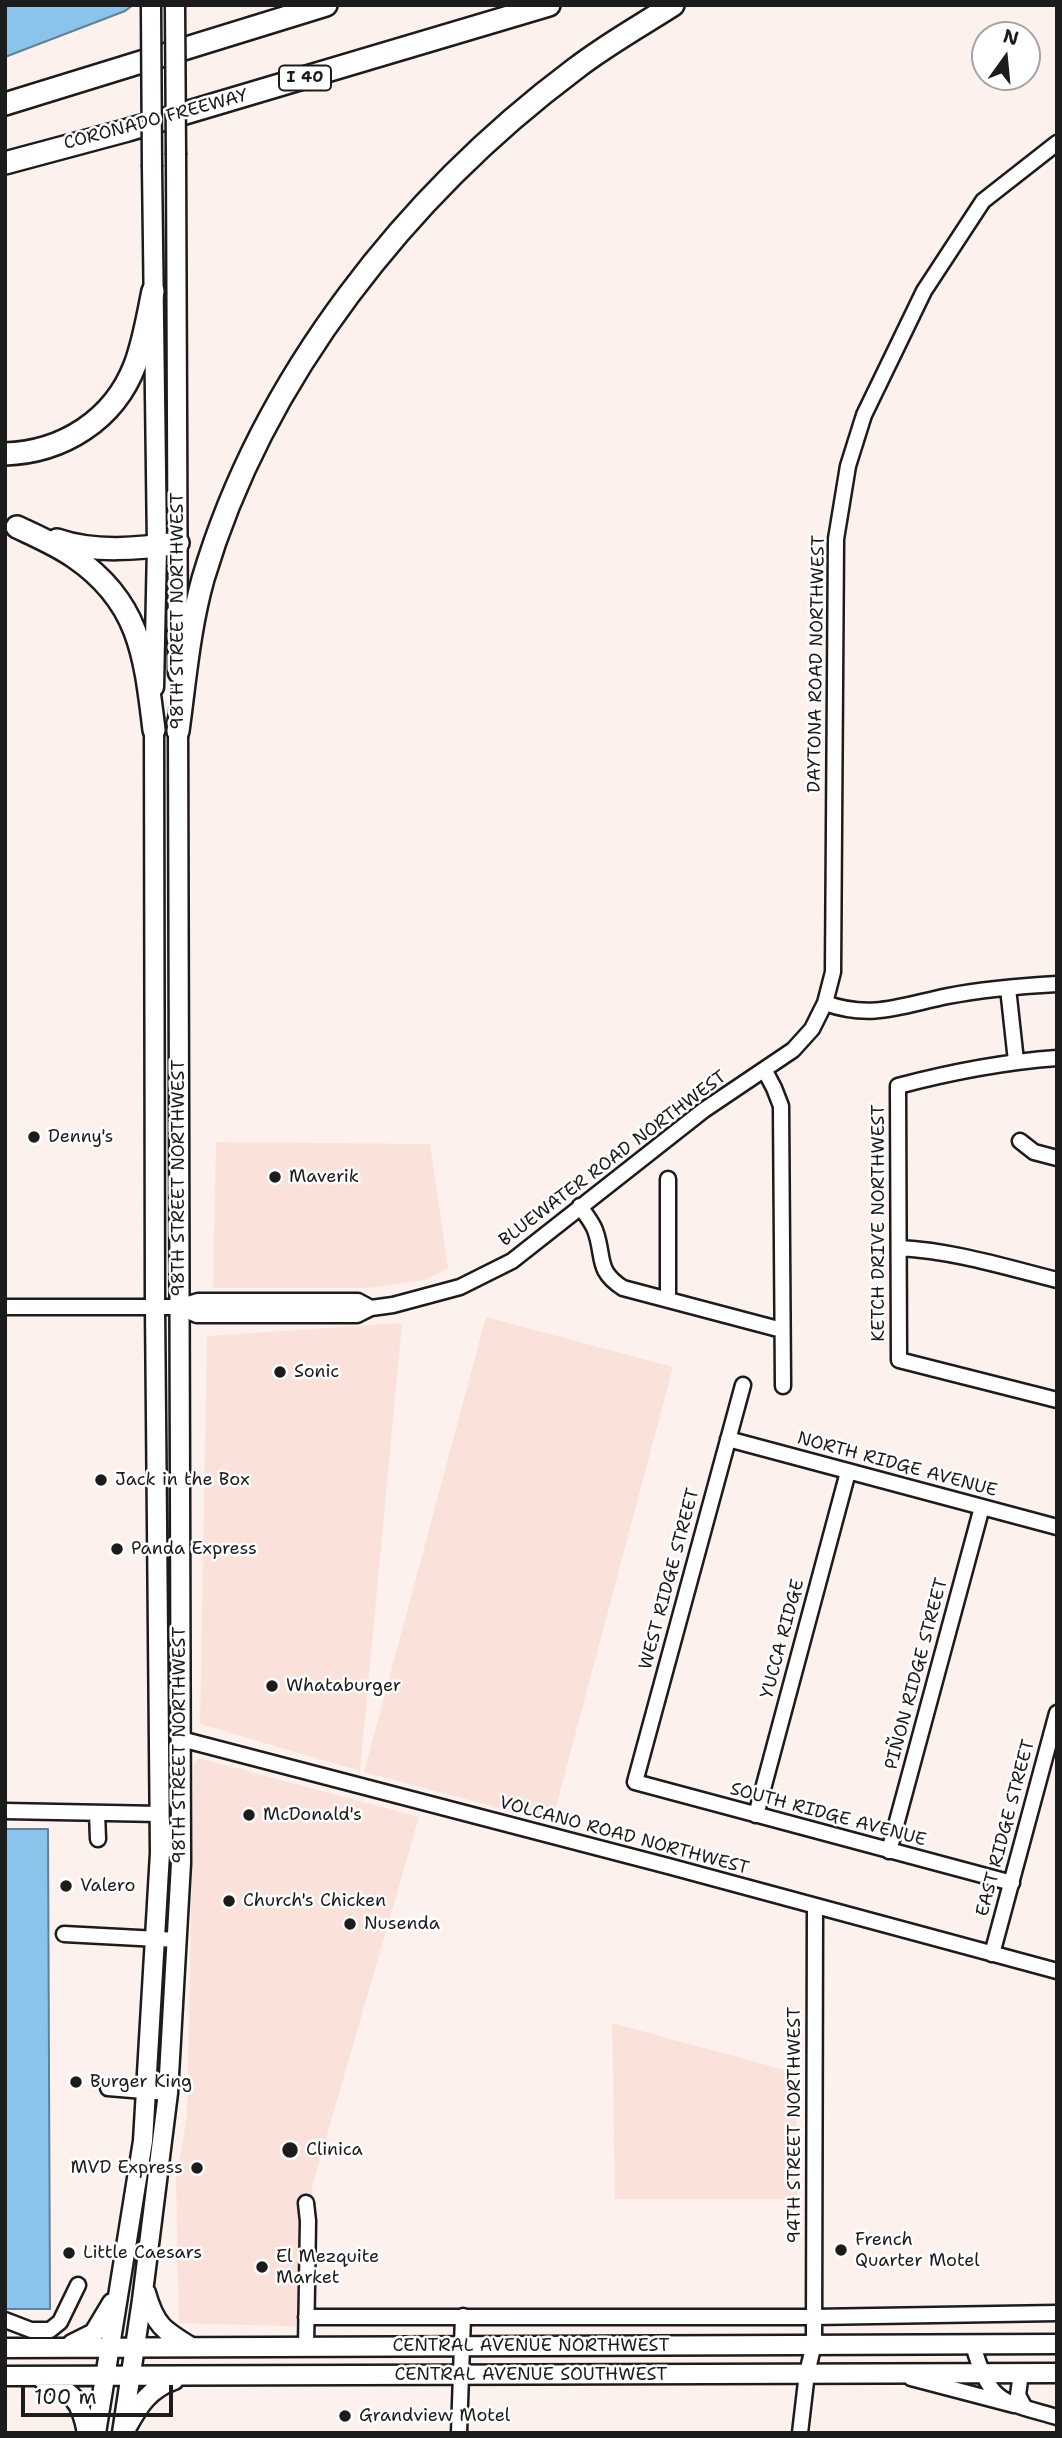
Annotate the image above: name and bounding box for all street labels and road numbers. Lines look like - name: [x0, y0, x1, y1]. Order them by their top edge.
- road number: I 40: [279, 66, 331, 90]
- street label: CORONADO FREEWAY: [62, 85, 250, 155]
- street label: 98TH STREET NORTHWEST: [167, 492, 189, 730]
- street label: DAYTONA ROAD NORTHWEST: [804, 535, 830, 793]
- street label: 98TH STREET NORTHWEST: [168, 1059, 190, 1297]
- street label: BLUEWATER ROAD NORTHWEST: [495, 1066, 731, 1252]
- street label: KETCH DRIVE NORTHWEST: [868, 1104, 890, 1342]
- street label: NORTH RIDGE AVENUE: [795, 1428, 999, 1502]
- street label: WEST RIDGE STREET: [635, 1486, 705, 1672]
- street label: PIÑON RIDGE STREET: [881, 1576, 953, 1772]
- street label: YUCCA RIDGE: [757, 1577, 809, 1701]
- street label: 98TH STREET NORTHWEST: [169, 1626, 191, 1864]
- street label: EAST RIDGE STREET: [972, 1737, 1040, 1919]
- street label: SOUTH RIDGE AVENUE: [728, 1778, 928, 1852]
- street label: VOLCANO ROAD NORTHWEST: [497, 1792, 751, 1880]
- street label: 94TH STREET NORTHWEST: [784, 2007, 806, 2243]
- street label: CENTRAL AVENUE NORTHWEST: [392, 2335, 670, 2357]
- street label: CENTRAL AVENUE SOUTHWEST: [395, 2364, 667, 2386]

